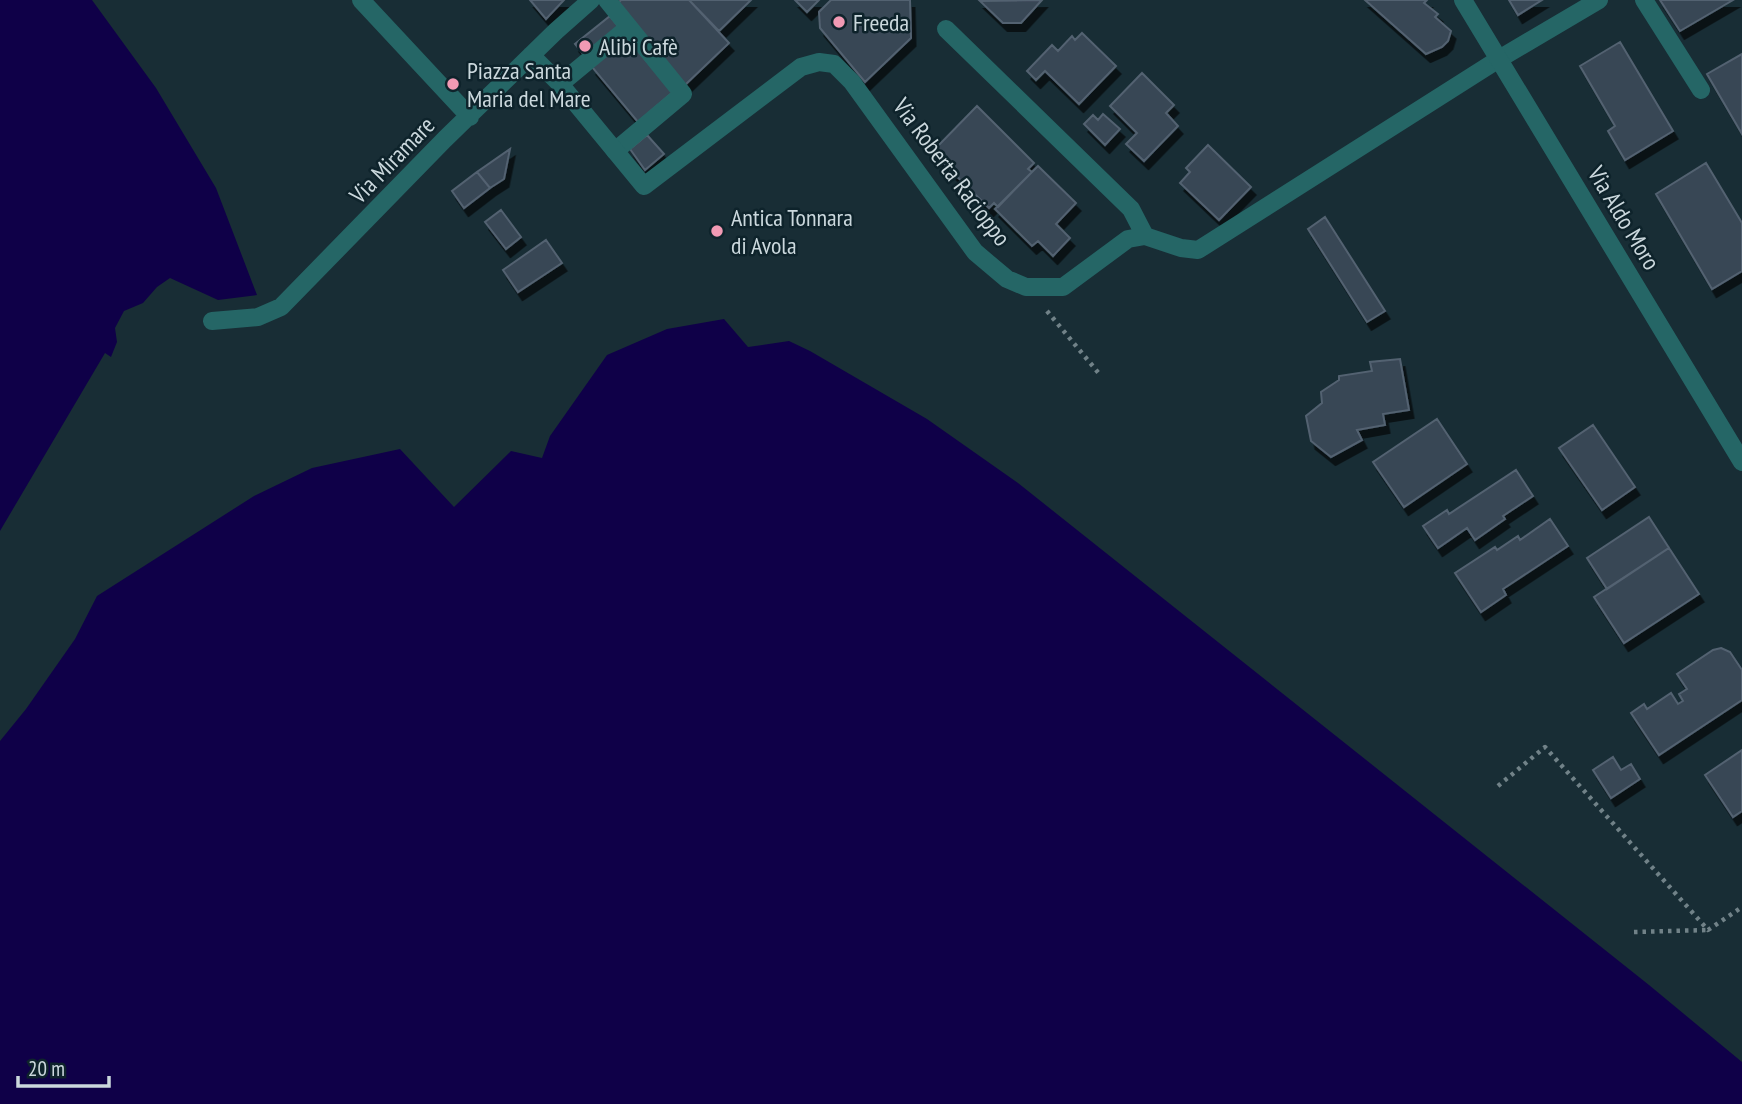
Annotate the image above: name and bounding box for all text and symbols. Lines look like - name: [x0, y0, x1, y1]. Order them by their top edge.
- place label: Freeda: [853, 7, 909, 38]
- marker: Freeda: [831, 14, 847, 30]
- place label: Alibi Cafè: [599, 31, 678, 62]
- marker: Alibi Cafè: [577, 38, 593, 54]
- place label: Piazza Santa Maria del Mare: [467, 55, 591, 114]
- marker: Piazza Santa Maria del Mare: [445, 76, 461, 92]
- street label: Via Roberta Racioppo: [886, 91, 1018, 252]
- street label: Via Miramare: [342, 110, 441, 211]
- street label: Via Aldo Moro: [1580, 160, 1667, 276]
- place label: Antica Tonnara di Avola: [731, 202, 853, 261]
- marker: Antica Tonnara di Avola: [709, 223, 725, 239]
- scale bar: [18, 1044, 108, 1088]
- text: 20 m: [28, 1055, 65, 1082]

